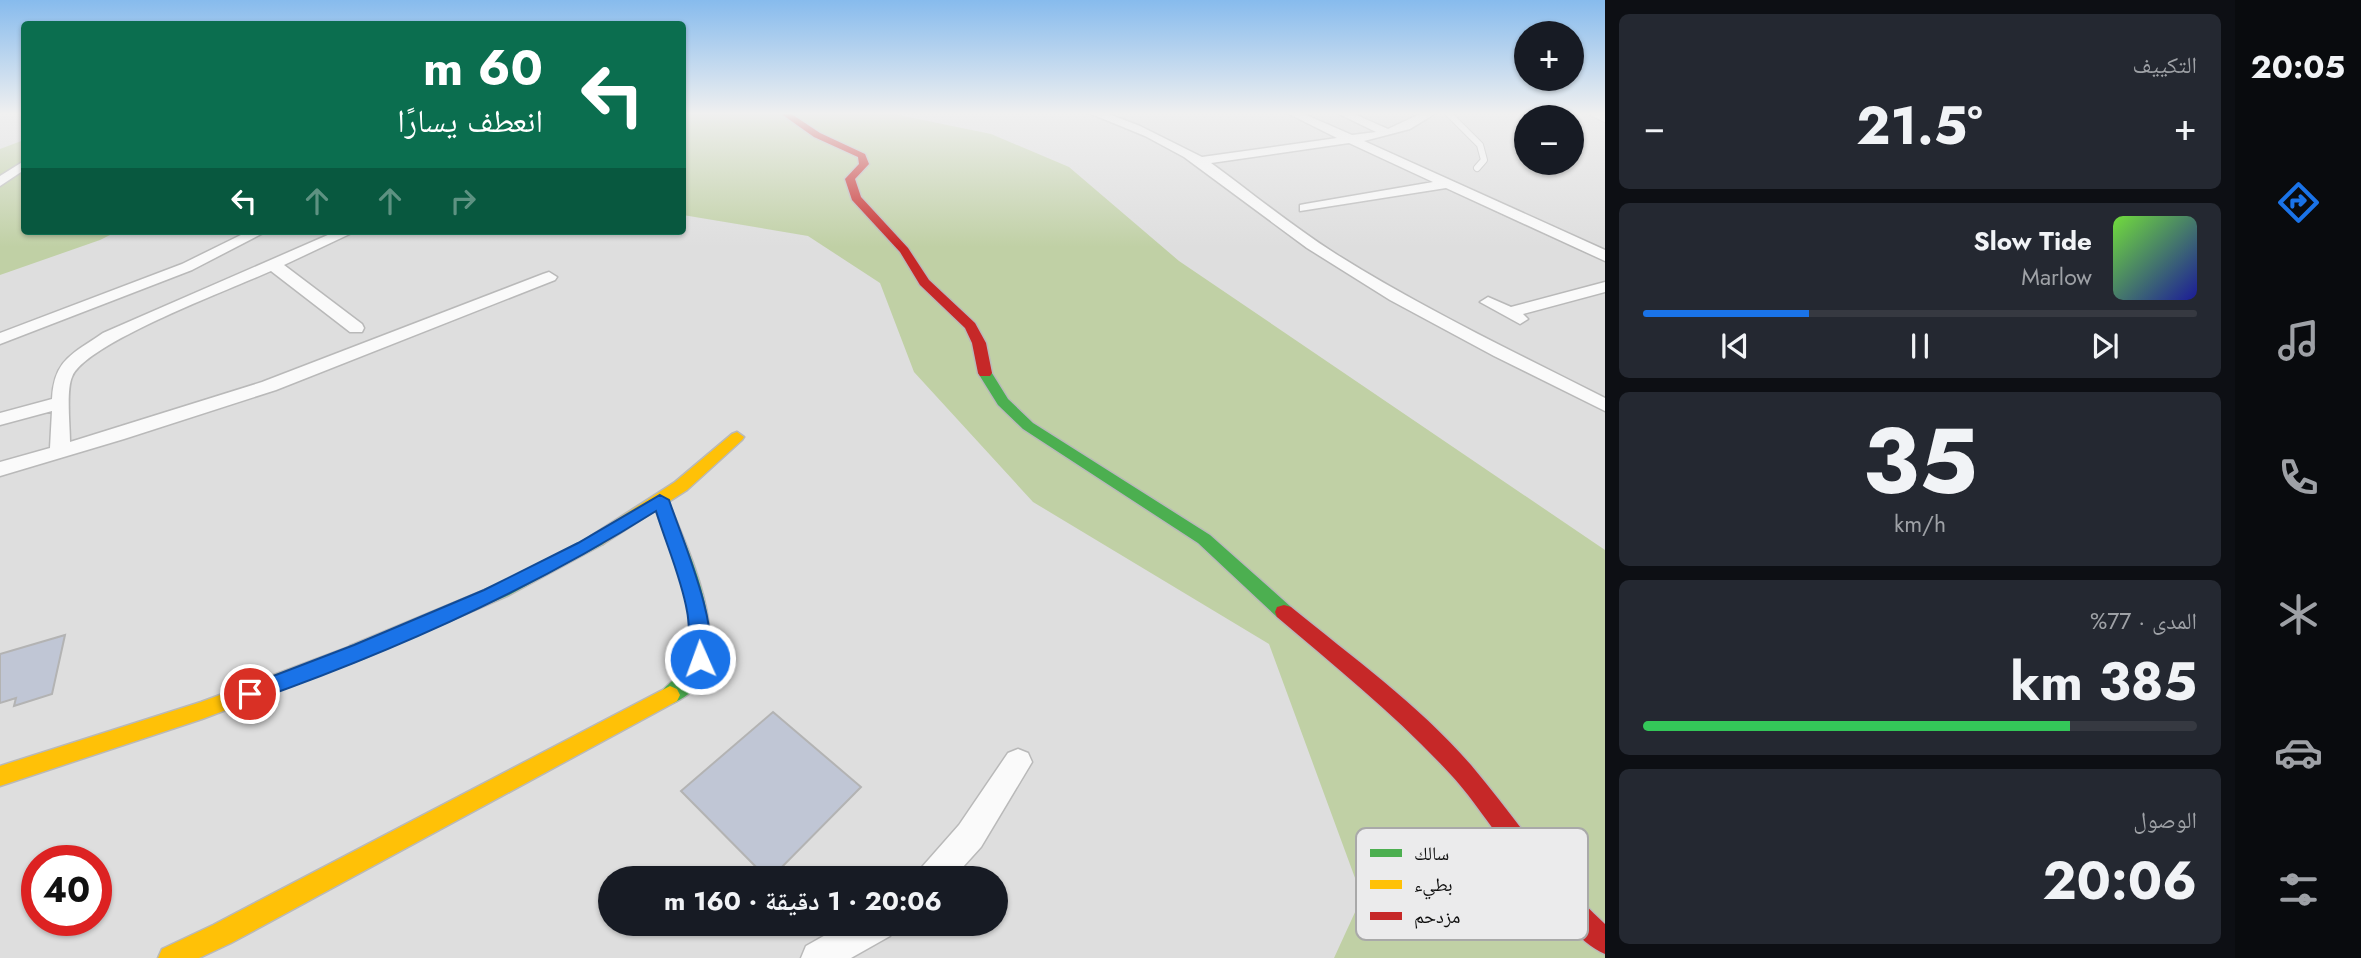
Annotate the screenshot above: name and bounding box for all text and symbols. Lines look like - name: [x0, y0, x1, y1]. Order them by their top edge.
- map controls: [1514, 21, 1584, 175]
- button: +: [1514, 21, 1584, 91]
- text: 60 m: [423, 33, 543, 103]
- text: 20:05: [2251, 44, 2345, 90]
- text: التكييف: [2132, 48, 2197, 82]
- icon: left: [567, 49, 658, 140]
- text: 21.5°: [1856, 88, 1983, 164]
- text: انعطف يسارًا: [397, 98, 543, 144]
- text: −: [1643, 99, 1665, 154]
- text: +: [2174, 99, 2197, 154]
- button: −: [1514, 105, 1584, 175]
- icon: directions: [2274, 178, 2323, 227]
- icon: left: [225, 182, 263, 220]
- icon: ahead: [298, 182, 336, 220]
- icon: ahead: [371, 182, 409, 220]
- icon: right: [444, 182, 482, 220]
- text: Slow Tide: [1973, 222, 2092, 260]
- text: Marlow: [2021, 260, 2092, 294]
- icon: music: [2274, 316, 2323, 365]
- icon: previous: [1716, 327, 1754, 365]
- icon: pause: [1901, 327, 1939, 365]
- icon: next: [2086, 327, 2124, 365]
- text: 35: [1862, 396, 1978, 527]
- icon: phone: [2274, 453, 2323, 502]
- text: km/h: [1894, 507, 1946, 541]
- icon: climate: [2274, 590, 2323, 639]
- text: المدى · 77%: [2090, 604, 2197, 638]
- position arrow: [663, 622, 737, 696]
- text: 385 km: [2010, 644, 2197, 720]
- pin: [220, 664, 280, 724]
- icon: arrive: [231, 675, 269, 713]
- icon: car: [2274, 728, 2323, 777]
- text: الوصول: [2133, 803, 2197, 837]
- legend: [1356, 828, 1588, 940]
- text: سالك: [1414, 840, 1449, 867]
- text: 20:06: [2043, 843, 2197, 919]
- speed limit sign: 40: [21, 845, 112, 936]
- icon: filters: [2274, 865, 2323, 914]
- text: بطيء: [1414, 871, 1453, 900]
- text: 20:06 · 1 دقيقة · 160 m: [664, 882, 942, 920]
- text: مزدحم: [1414, 903, 1460, 930]

